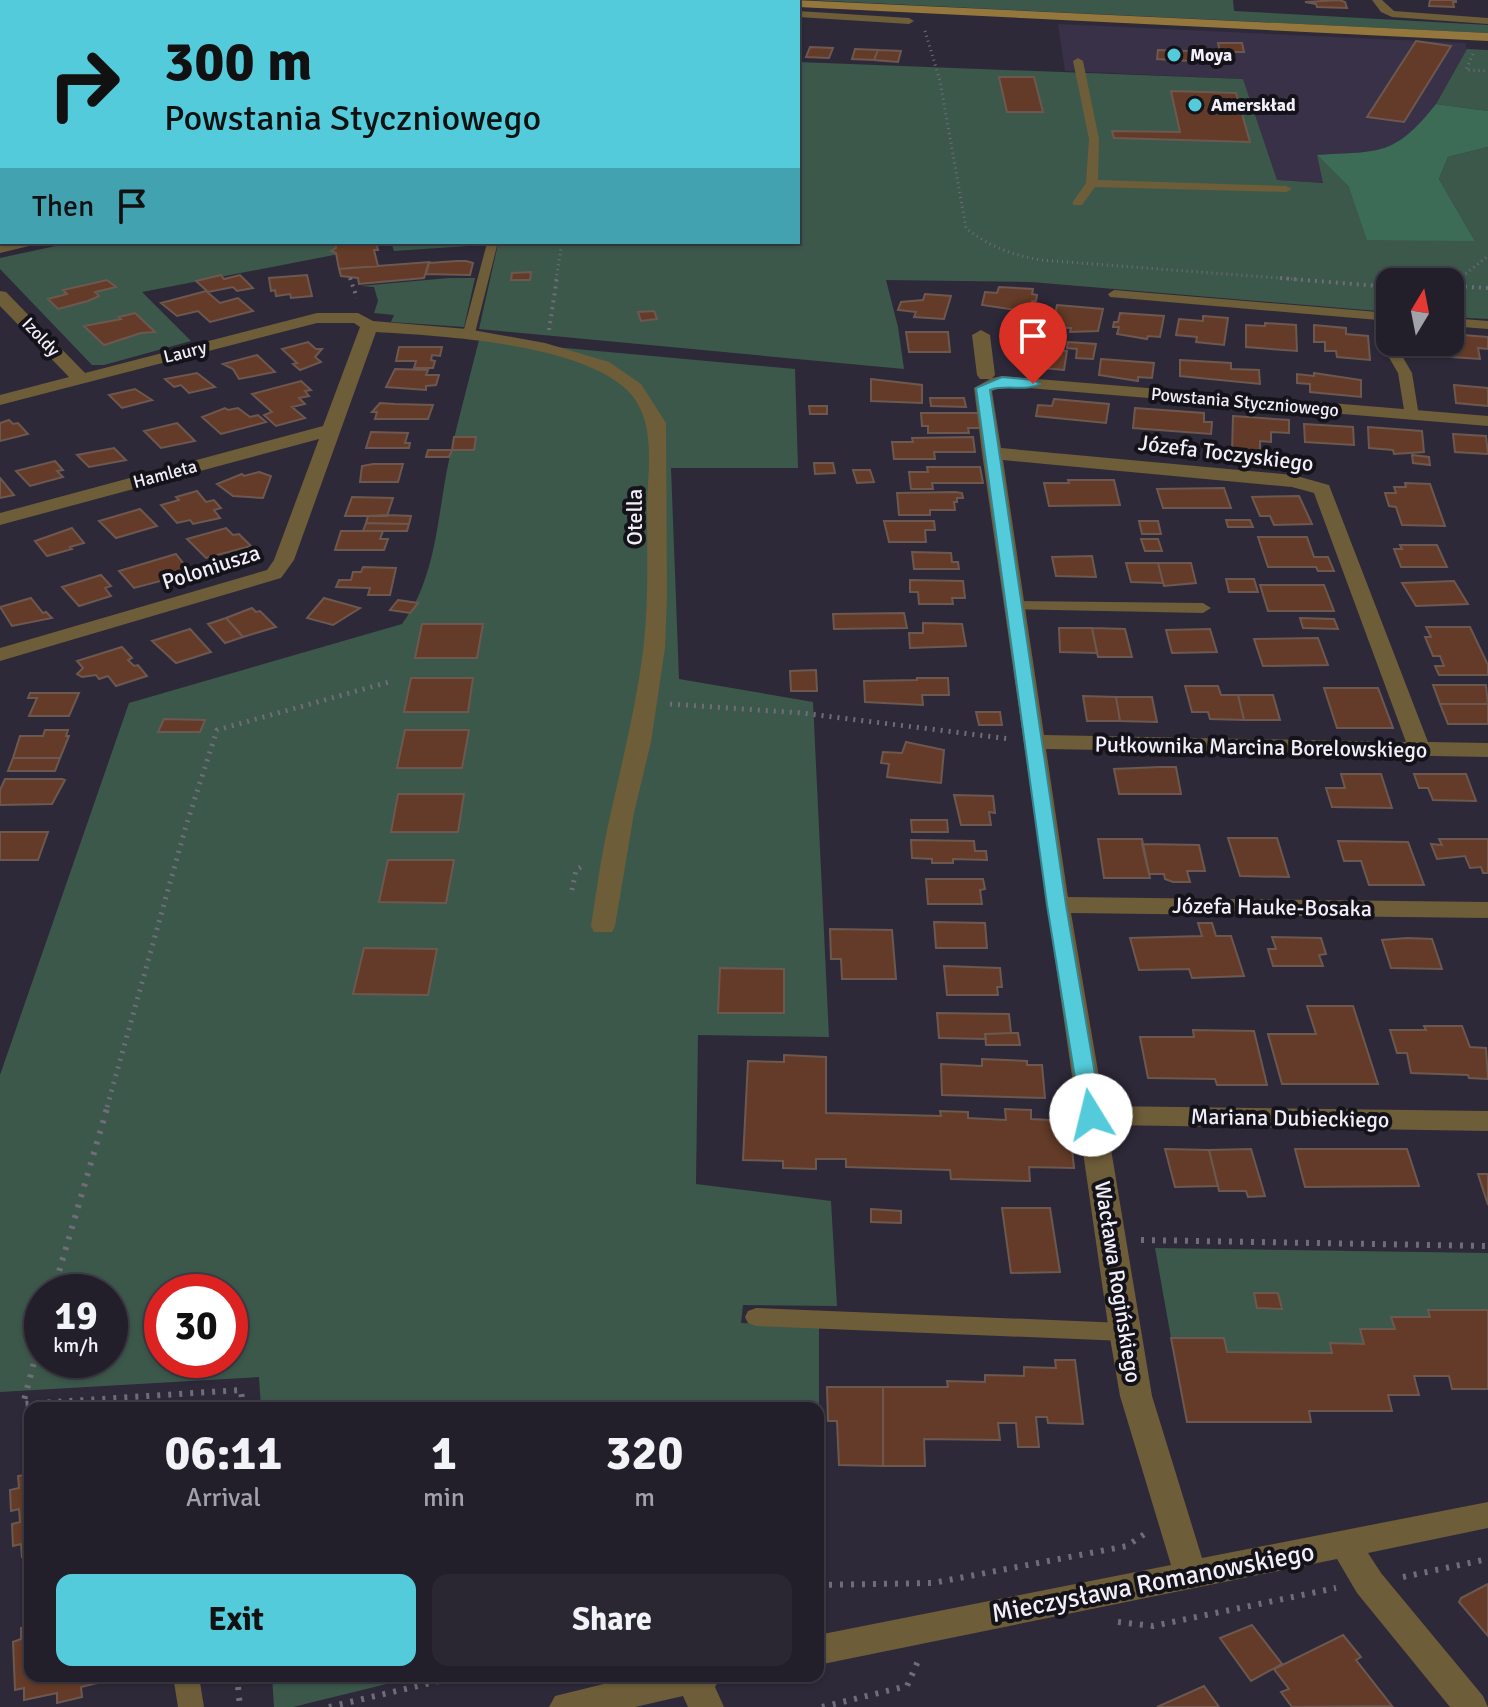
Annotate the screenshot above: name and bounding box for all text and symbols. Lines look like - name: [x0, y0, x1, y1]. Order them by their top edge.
- text: 300 m: [164, 27, 312, 96]
- icon: right: [32, 32, 136, 136]
- place label: Moya: [1190, 44, 1232, 66]
- marker: Moya: [1165, 46, 1183, 64]
- place label: Amerskład: [1211, 94, 1296, 116]
- text: Powstania Styczniowego: [164, 96, 541, 141]
- marker: Amerskład: [1186, 96, 1204, 114]
- icon: arrive: [110, 184, 154, 228]
- text: Then: [32, 188, 94, 225]
- north arrow: [1376, 268, 1464, 356]
- map controls: [1376, 268, 1464, 356]
- pin: [999, 302, 1067, 384]
- street label: Izoldy: [17, 313, 65, 362]
- icon: arrive: [1011, 314, 1055, 358]
- street label: Laury: [161, 336, 209, 368]
- street label: Powstania Styczniowego: [1150, 383, 1340, 421]
- street label: Józefa Toczyskiego: [1137, 429, 1315, 477]
- street label: Hamleta: [131, 455, 199, 493]
- street label: Otella: [621, 489, 648, 545]
- street label: Poloniusza: [159, 538, 263, 596]
- street label: Pułkownika Marcina Borelowskiego: [1094, 731, 1428, 763]
- street label: Józefa Hauke-Bosaka: [1172, 892, 1372, 922]
- position arrow: [1049, 1073, 1133, 1157]
- street label: Mariana Dubieckiego: [1190, 1103, 1390, 1133]
- street label: Wacława Rogińskiego: [1089, 1179, 1147, 1385]
- speed limit sign: 30: [144, 1274, 248, 1378]
- text: 19: [54, 1291, 98, 1341]
- text: km/h: [53, 1333, 99, 1358]
- text: 06:11: [165, 1424, 282, 1483]
- text: 1: [431, 1424, 457, 1483]
- text: 320: [606, 1424, 683, 1483]
- text: Arrival: [186, 1482, 261, 1514]
- text: min: [423, 1482, 465, 1514]
- text: m: [634, 1482, 655, 1514]
- street label: Mieczysława Romanowskiego: [989, 1536, 1317, 1630]
- button: Exit: [56, 1574, 416, 1666]
- button: Share: [432, 1574, 792, 1666]

